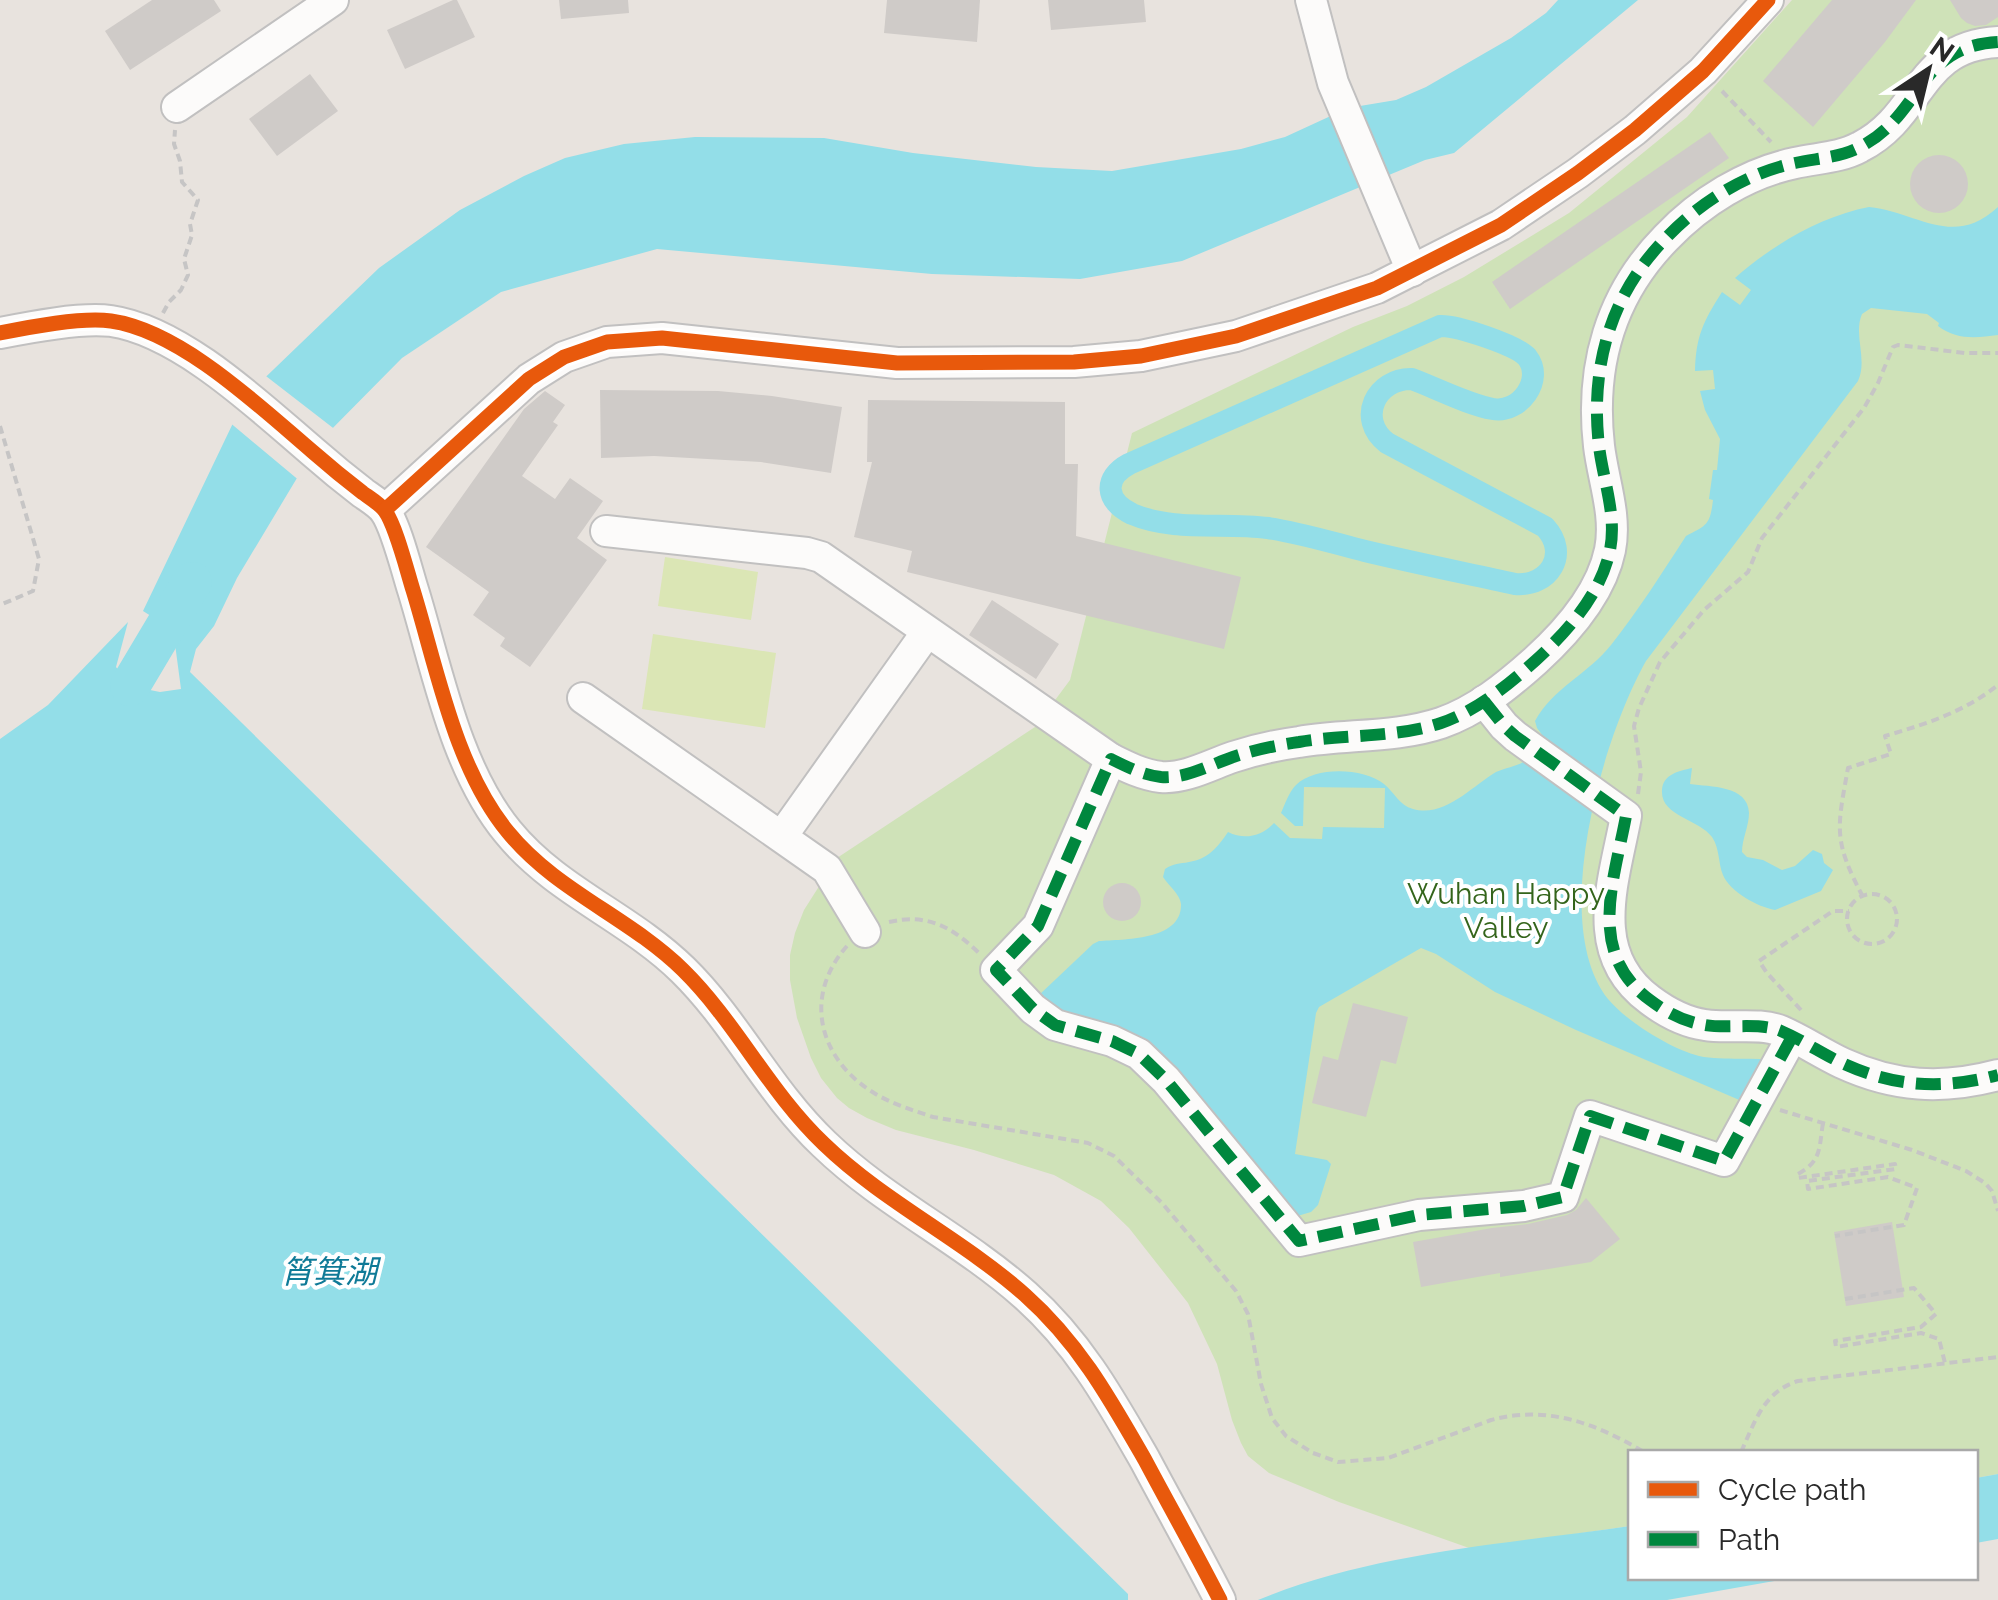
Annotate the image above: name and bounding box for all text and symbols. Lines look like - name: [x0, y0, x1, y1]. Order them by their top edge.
- north arrow: [1878, 20, 1978, 120]
- text: N: [1924, 30, 1960, 70]
- park label: Wuhan Happy Valley: [1407, 876, 1605, 945]
- water label: 筲箕湖: [281, 1253, 382, 1290]
- legend: [1628, 1450, 1978, 1580]
- text: Cycle path: [1718, 1472, 1866, 1507]
- text: Path: [1718, 1522, 1780, 1557]

